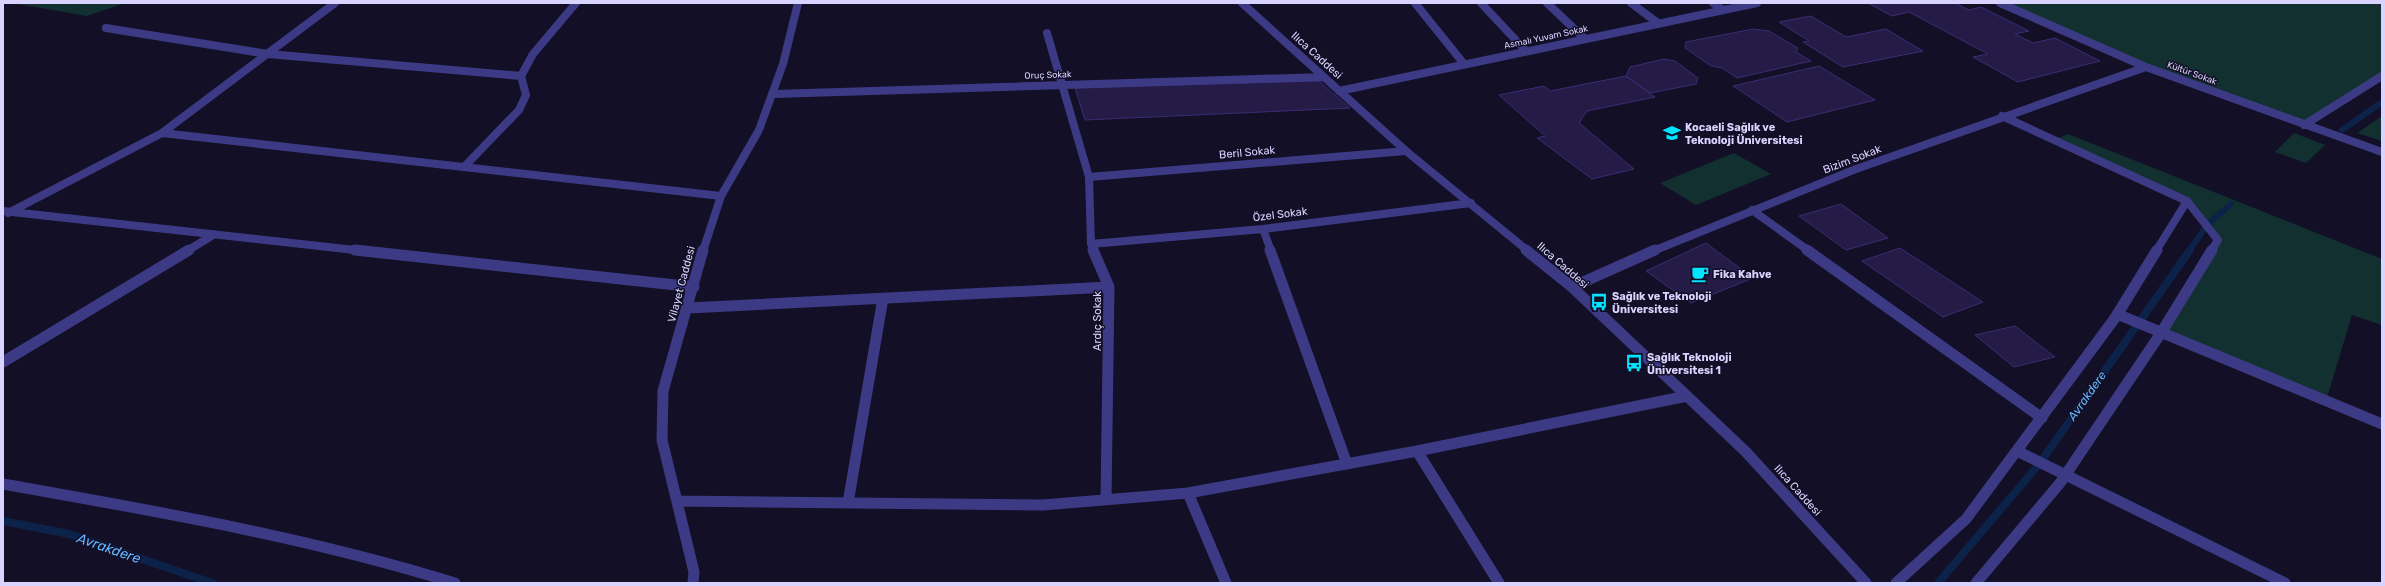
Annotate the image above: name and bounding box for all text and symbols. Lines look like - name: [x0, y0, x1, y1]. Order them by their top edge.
- street label: Asmalı Yuvam Sokak: [1503, 23, 1589, 51]
- street label: Ilıca Caddesi: [1288, 29, 1345, 82]
- street label: Kültür Sokak: [2166, 59, 2219, 87]
- street label: Oruç Sokak: [1024, 69, 1072, 81]
- place label: Kocaeli Sağlık ve Teknoloji Üniversitesi: [1685, 121, 1803, 147]
- school or university icon: Kocaeli Sağlık ve Teknoloji Üniversitesi: [1662, 123, 1682, 143]
- street label: Bizim Sokak: [1821, 142, 1883, 177]
- street label: Beril Sokak: [1218, 144, 1276, 161]
- street label: Özel Sokak: [1252, 205, 1308, 224]
- street label: Ilıca Caddesi: [1534, 239, 1591, 291]
- street label: Vilayet Caddesi: [665, 245, 698, 324]
- cafe icon: Fika Kahve: [1690, 264, 1710, 284]
- place label: Fika Kahve: [1713, 268, 1772, 281]
- place label: Sağlık ve Teknoloji Üniversitesi: [1612, 290, 1712, 316]
- street label: Ardıç Sokak: [1091, 291, 1104, 351]
- bus stop icon: Sağlık ve Teknoloji Üniversitesi: [1589, 292, 1609, 312]
- place label: Sağlık Teknoloji Üniversitesi 1: [1647, 351, 1732, 377]
- bus stop icon: Sağlık Teknoloji Üniversitesi 1: [1624, 353, 1644, 373]
- water label: Avrakdere: [2064, 368, 2109, 424]
- street label: Ilıca Caddesi: [1771, 462, 1824, 519]
- water label: Avrakdere: [74, 529, 143, 567]

